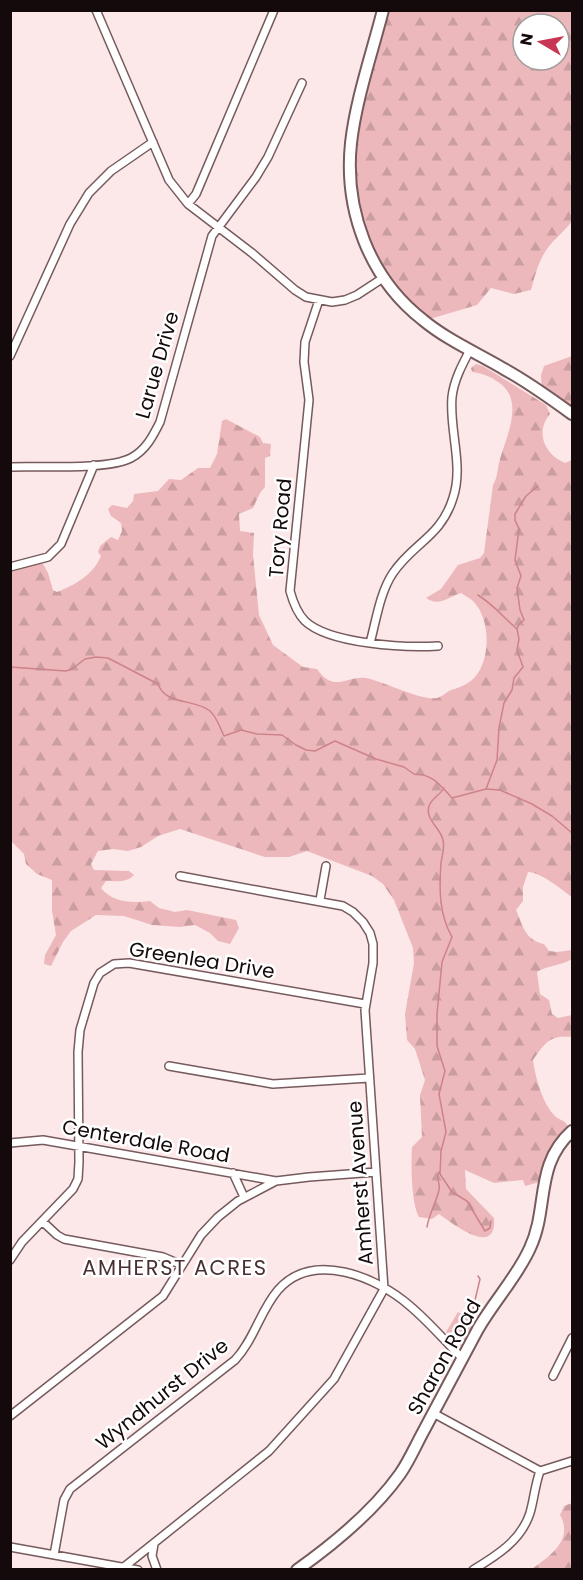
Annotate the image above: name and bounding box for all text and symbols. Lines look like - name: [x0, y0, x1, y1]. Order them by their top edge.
- north arrow: [511, 12, 571, 72]
- text: N: [514, 32, 539, 47]
- street label: Larue Drive: [128, 308, 186, 422]
- street label: Tory Road: [262, 477, 298, 579]
- street label: Greenlea Drive: [127, 935, 277, 985]
- street label: Amherst Avenue: [340, 1100, 380, 1266]
- street label: Centerdale Road: [60, 1112, 232, 1170]
- district label: AMHERST ACRES: [82, 1253, 268, 1282]
- street label: Sharon Road: [401, 1294, 487, 1420]
- street label: Wyndhurst Drive: [90, 1332, 234, 1456]

